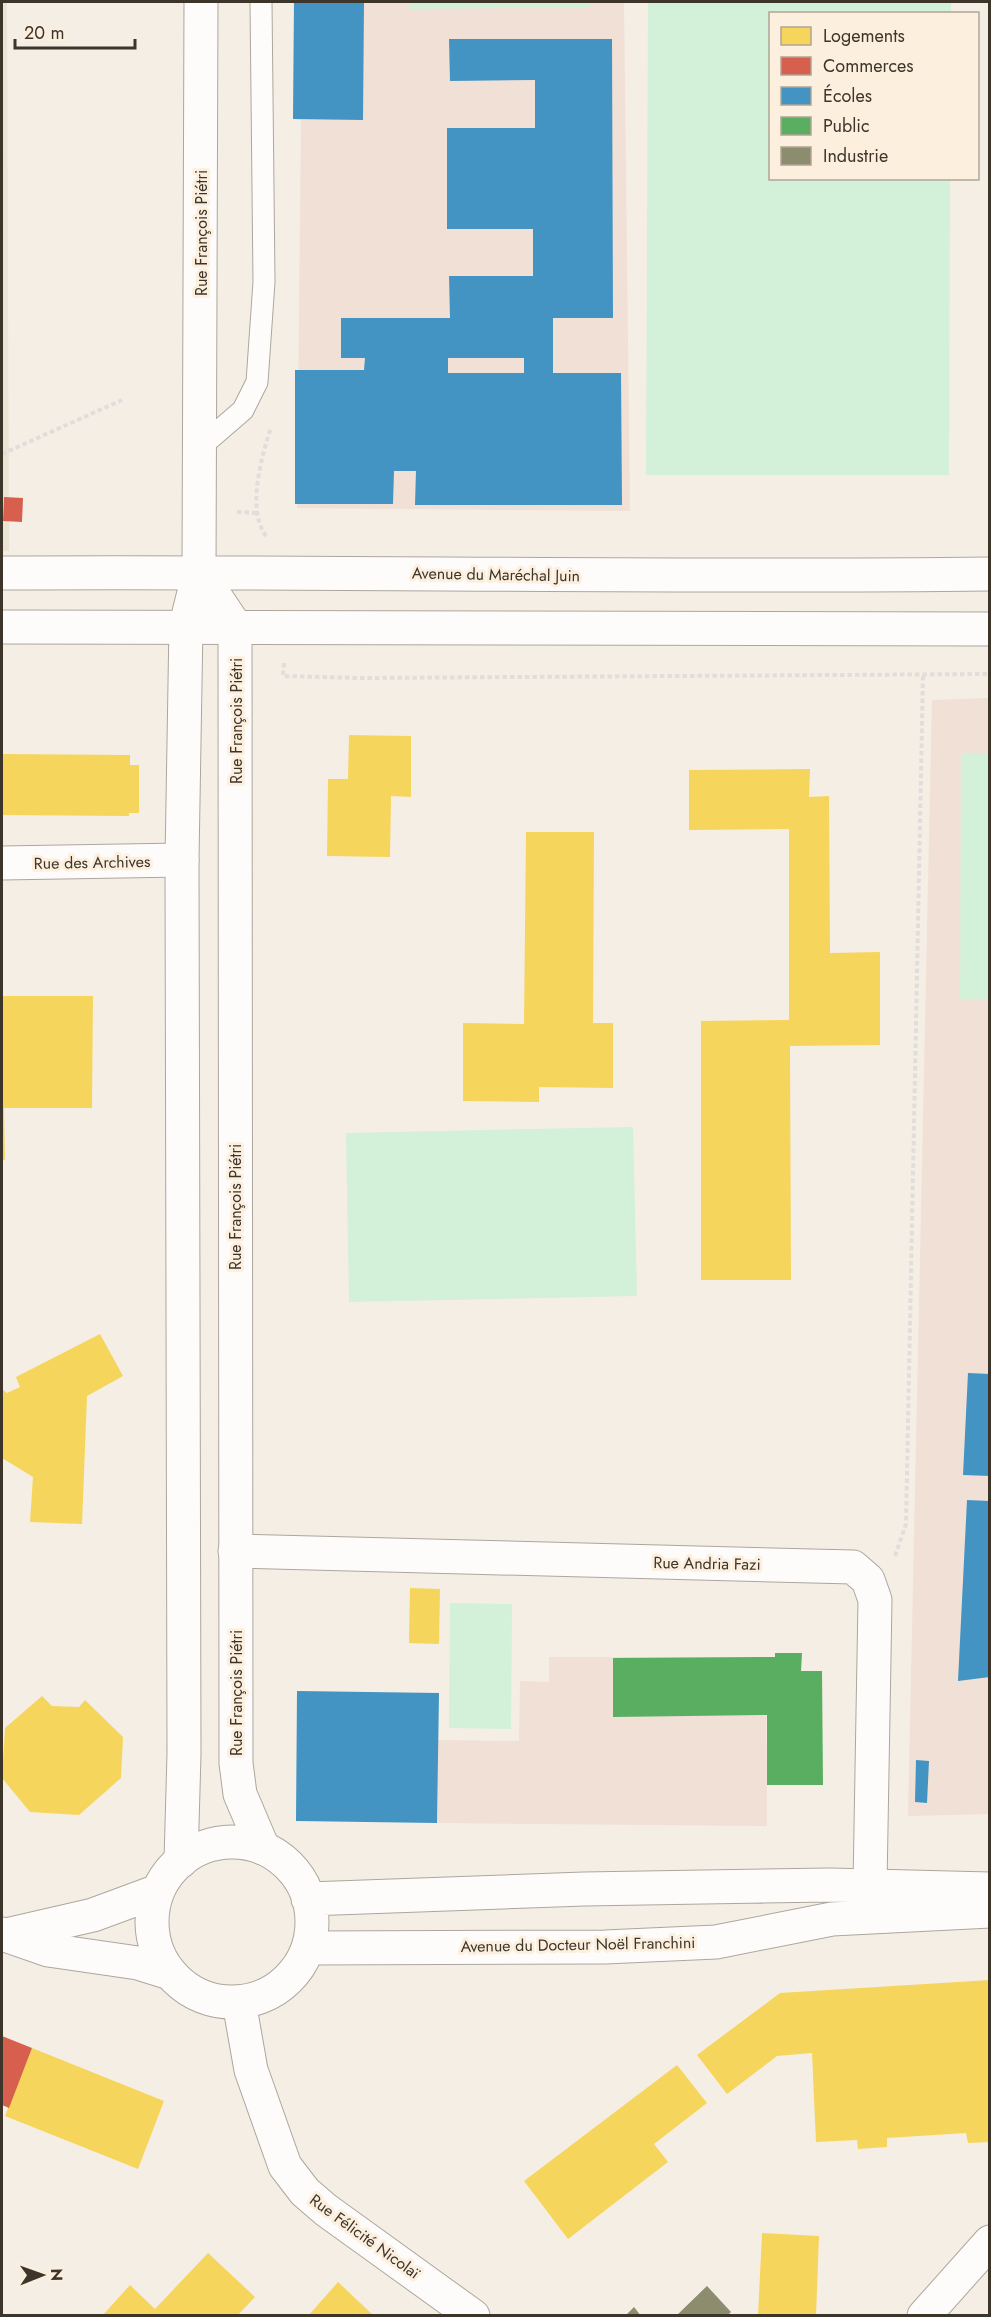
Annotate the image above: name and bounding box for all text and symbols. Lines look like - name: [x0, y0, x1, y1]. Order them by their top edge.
- scale bar: [15, 12, 135, 50]
- legend: [769, 12, 979, 180]
- text: 20 m: [24, 20, 64, 46]
- text: Logements: [823, 23, 905, 49]
- text: Commerces: [823, 53, 914, 79]
- text: Écoles: [823, 83, 872, 109]
- text: Public: [823, 113, 870, 139]
- text: Industrie: [823, 143, 888, 169]
- street label: Rue François Piétri: [190, 170, 213, 296]
- street label: Avenue du Maréchal Juin: [412, 562, 580, 587]
- street label: Rue François Piétri: [225, 658, 248, 784]
- street label: Rue des Archives: [34, 850, 150, 875]
- street label: Rue François Piétri: [224, 1144, 247, 1270]
- street label: Rue Andria Fazi: [653, 1551, 761, 1576]
- street label: Rue François Piétri: [225, 1630, 248, 1756]
- street label: Avenue du Docteur Noël Franchini: [460, 1931, 696, 1958]
- street label: Rue Félicité Nicolaï: [305, 2189, 425, 2285]
- north arrow: [12, 2245, 72, 2305]
- text: N: [45, 2268, 68, 2281]

